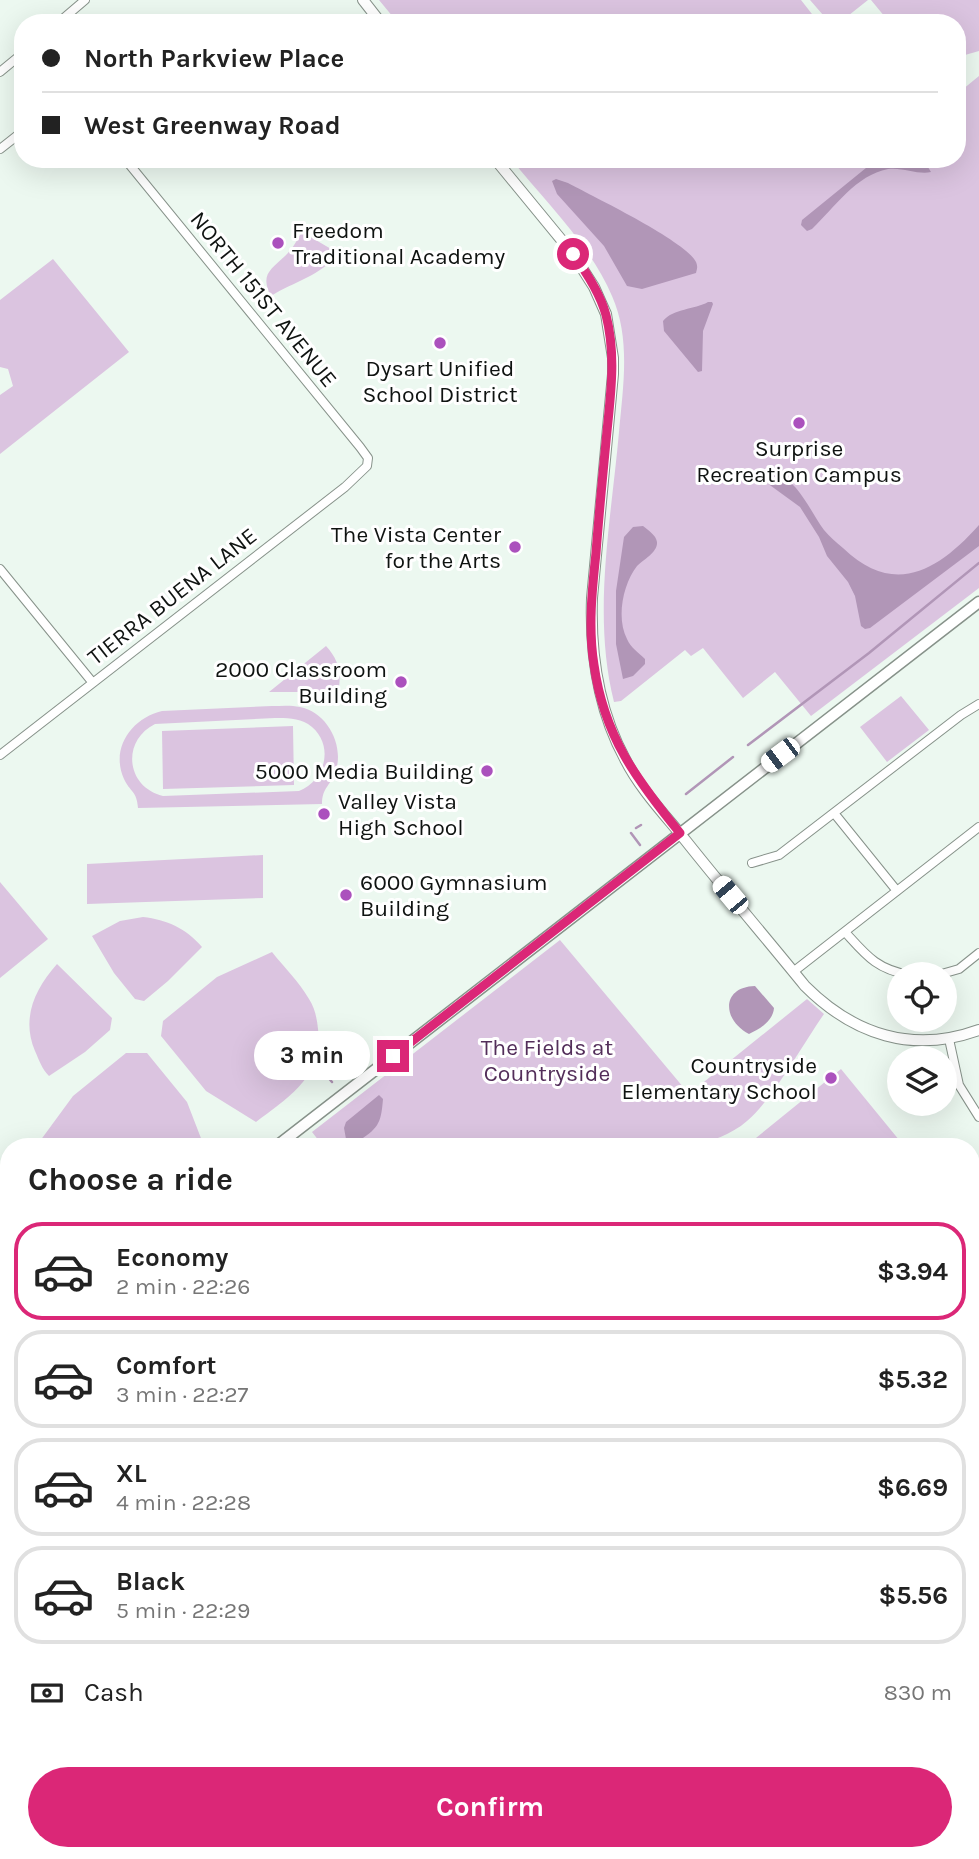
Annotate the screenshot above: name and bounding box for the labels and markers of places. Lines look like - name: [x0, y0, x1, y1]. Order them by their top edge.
- place label: Freedom Traditional Academy: [292, 217, 506, 270]
- marker: Freedom Traditional Academy: [270, 235, 286, 251]
- marker: Dysart Unified School District: [432, 335, 448, 351]
- place label: Dysart Unified School District: [362, 355, 518, 408]
- marker: Surprise Recreation Campus: [791, 415, 807, 431]
- place label: Surprise Recreation Campus: [696, 435, 902, 488]
- place label: The Vista Center for the Arts: [331, 521, 502, 574]
- marker: The Vista Center for the Arts: [507, 539, 523, 555]
- place label: 2000 Classroom Building: [215, 656, 387, 709]
- marker: 2000 Classroom Building: [393, 674, 409, 690]
- place label: 5000 Media Building: [255, 758, 473, 785]
- marker: 5000 Media Building: [479, 763, 495, 779]
- place label: Valley Vista High School: [338, 788, 464, 841]
- marker: Valley Vista High School: [316, 806, 332, 822]
- place label: 6000 Gymnasium Building: [360, 869, 548, 922]
- marker: 6000 Gymnasium Building: [338, 887, 354, 903]
- place label: Countryside Elementary School: [622, 1052, 817, 1105]
- marker: Countryside Elementary School: [823, 1070, 839, 1086]

